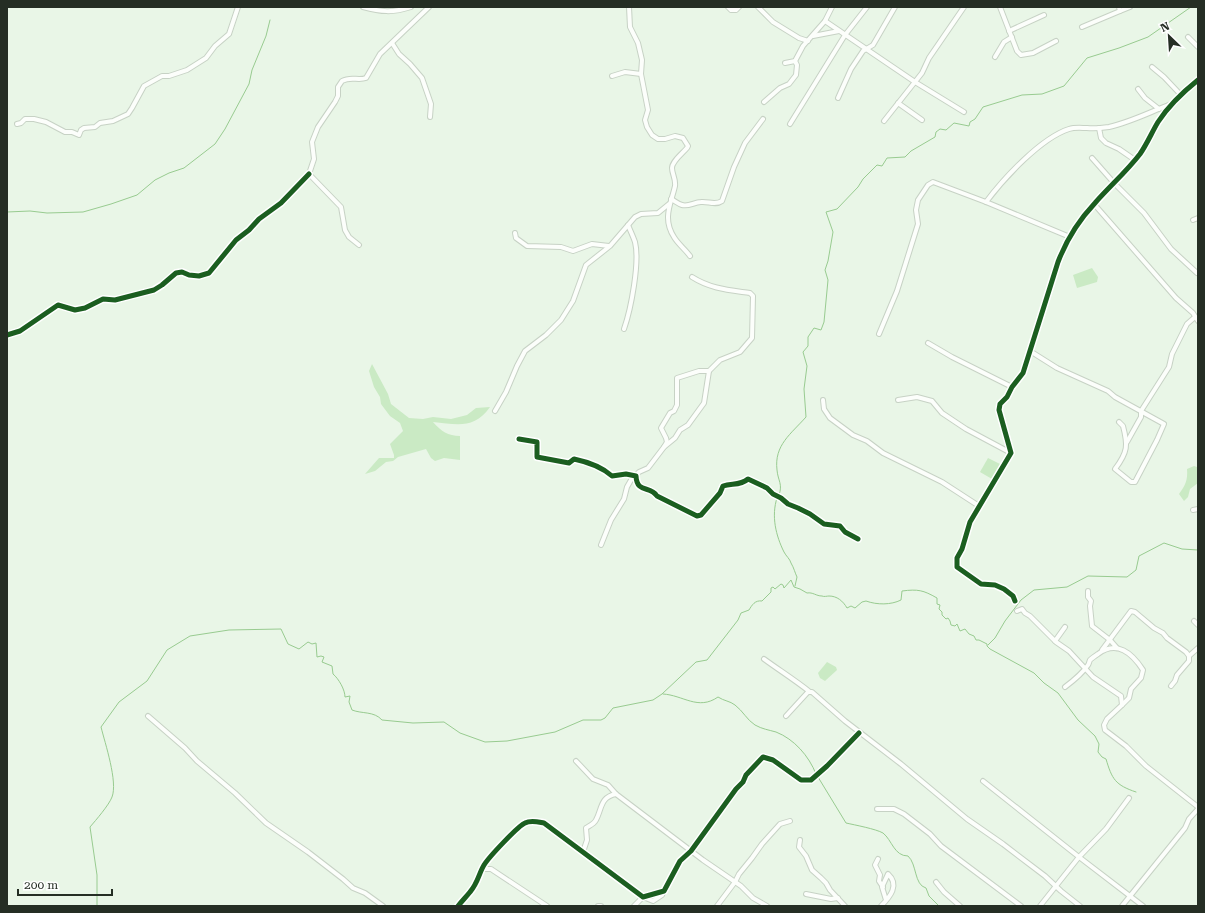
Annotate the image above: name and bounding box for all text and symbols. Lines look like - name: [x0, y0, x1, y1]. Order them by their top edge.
- north arrow: [1149, 16, 1189, 56]
- text: N: [1158, 19, 1172, 35]
- scale bar: [18, 871, 112, 897]
- text: 200 m: [24, 878, 58, 892]

